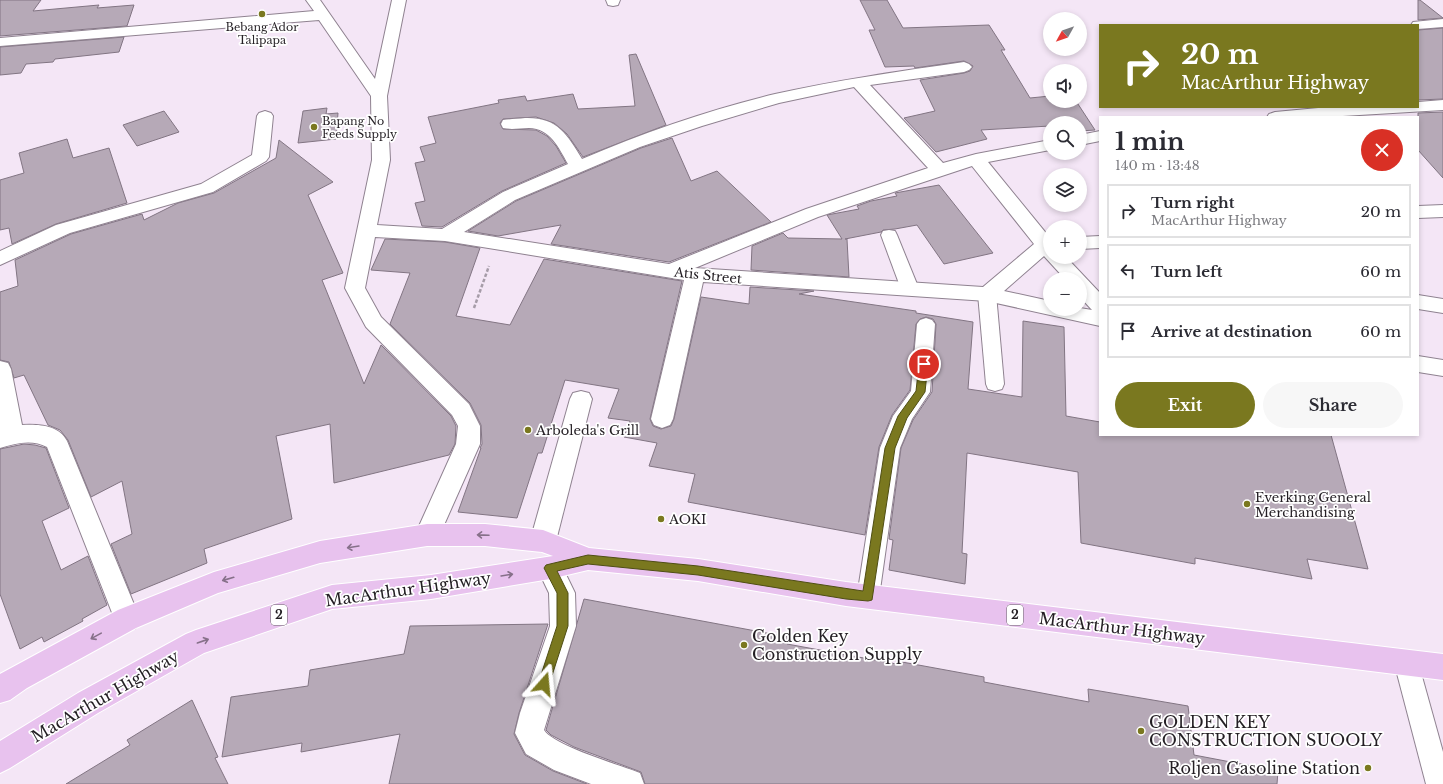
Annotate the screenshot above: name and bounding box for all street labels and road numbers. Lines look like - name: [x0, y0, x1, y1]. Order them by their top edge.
- street label: Atis Street: [672, 263, 743, 288]
- street label: MacArthur Highway: [324, 567, 493, 611]
- road number: 2: [271, 605, 287, 625]
- road number: 2: [1007, 605, 1023, 625]
- street label: MacArthur Highway: [1038, 608, 1207, 648]
- street label: MacArthur Highway: [28, 645, 183, 746]

